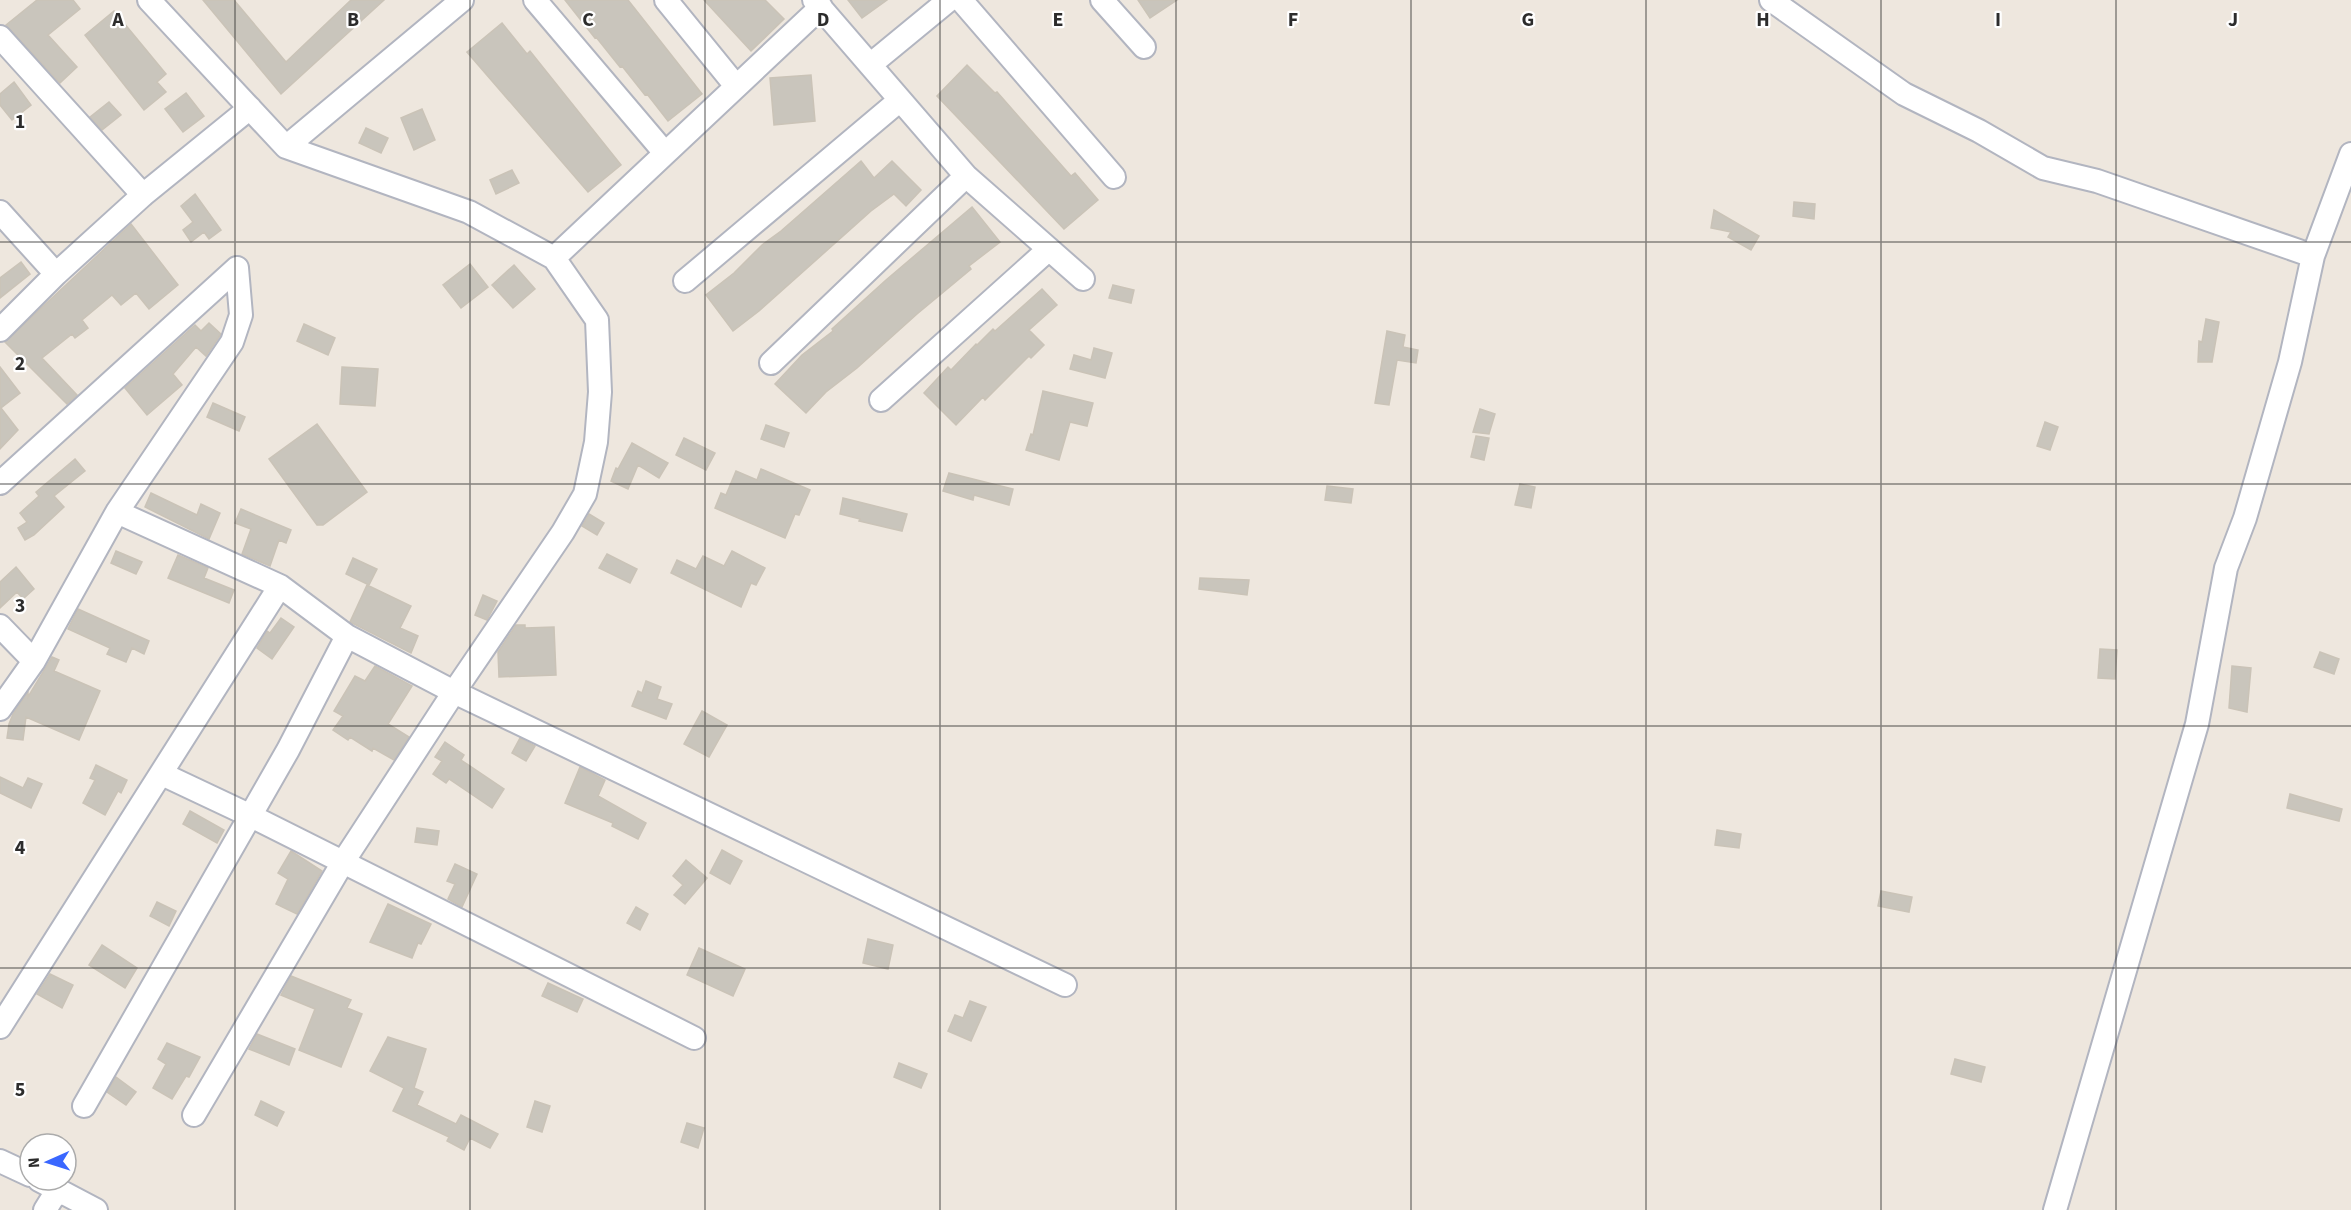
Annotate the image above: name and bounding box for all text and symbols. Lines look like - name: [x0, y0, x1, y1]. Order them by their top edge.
- text: A: [111, 6, 124, 34]
- text: B: [347, 6, 359, 34]
- text: C: [582, 6, 594, 34]
- text: D: [817, 6, 829, 34]
- text: E: [1053, 6, 1063, 34]
- text: F: [1288, 6, 1298, 34]
- text: G: [1522, 6, 1534, 34]
- text: H: [1756, 6, 1770, 34]
- text: I: [1995, 6, 2001, 34]
- text: J: [2228, 6, 2238, 34]
- text: 1: [15, 108, 25, 136]
- text: 2: [15, 350, 25, 378]
- text: 3: [15, 592, 25, 620]
- text: 4: [15, 834, 26, 862]
- text: 5: [15, 1076, 25, 1104]
- north arrow: [18, 1132, 78, 1192]
- text: N: [23, 1157, 45, 1169]

